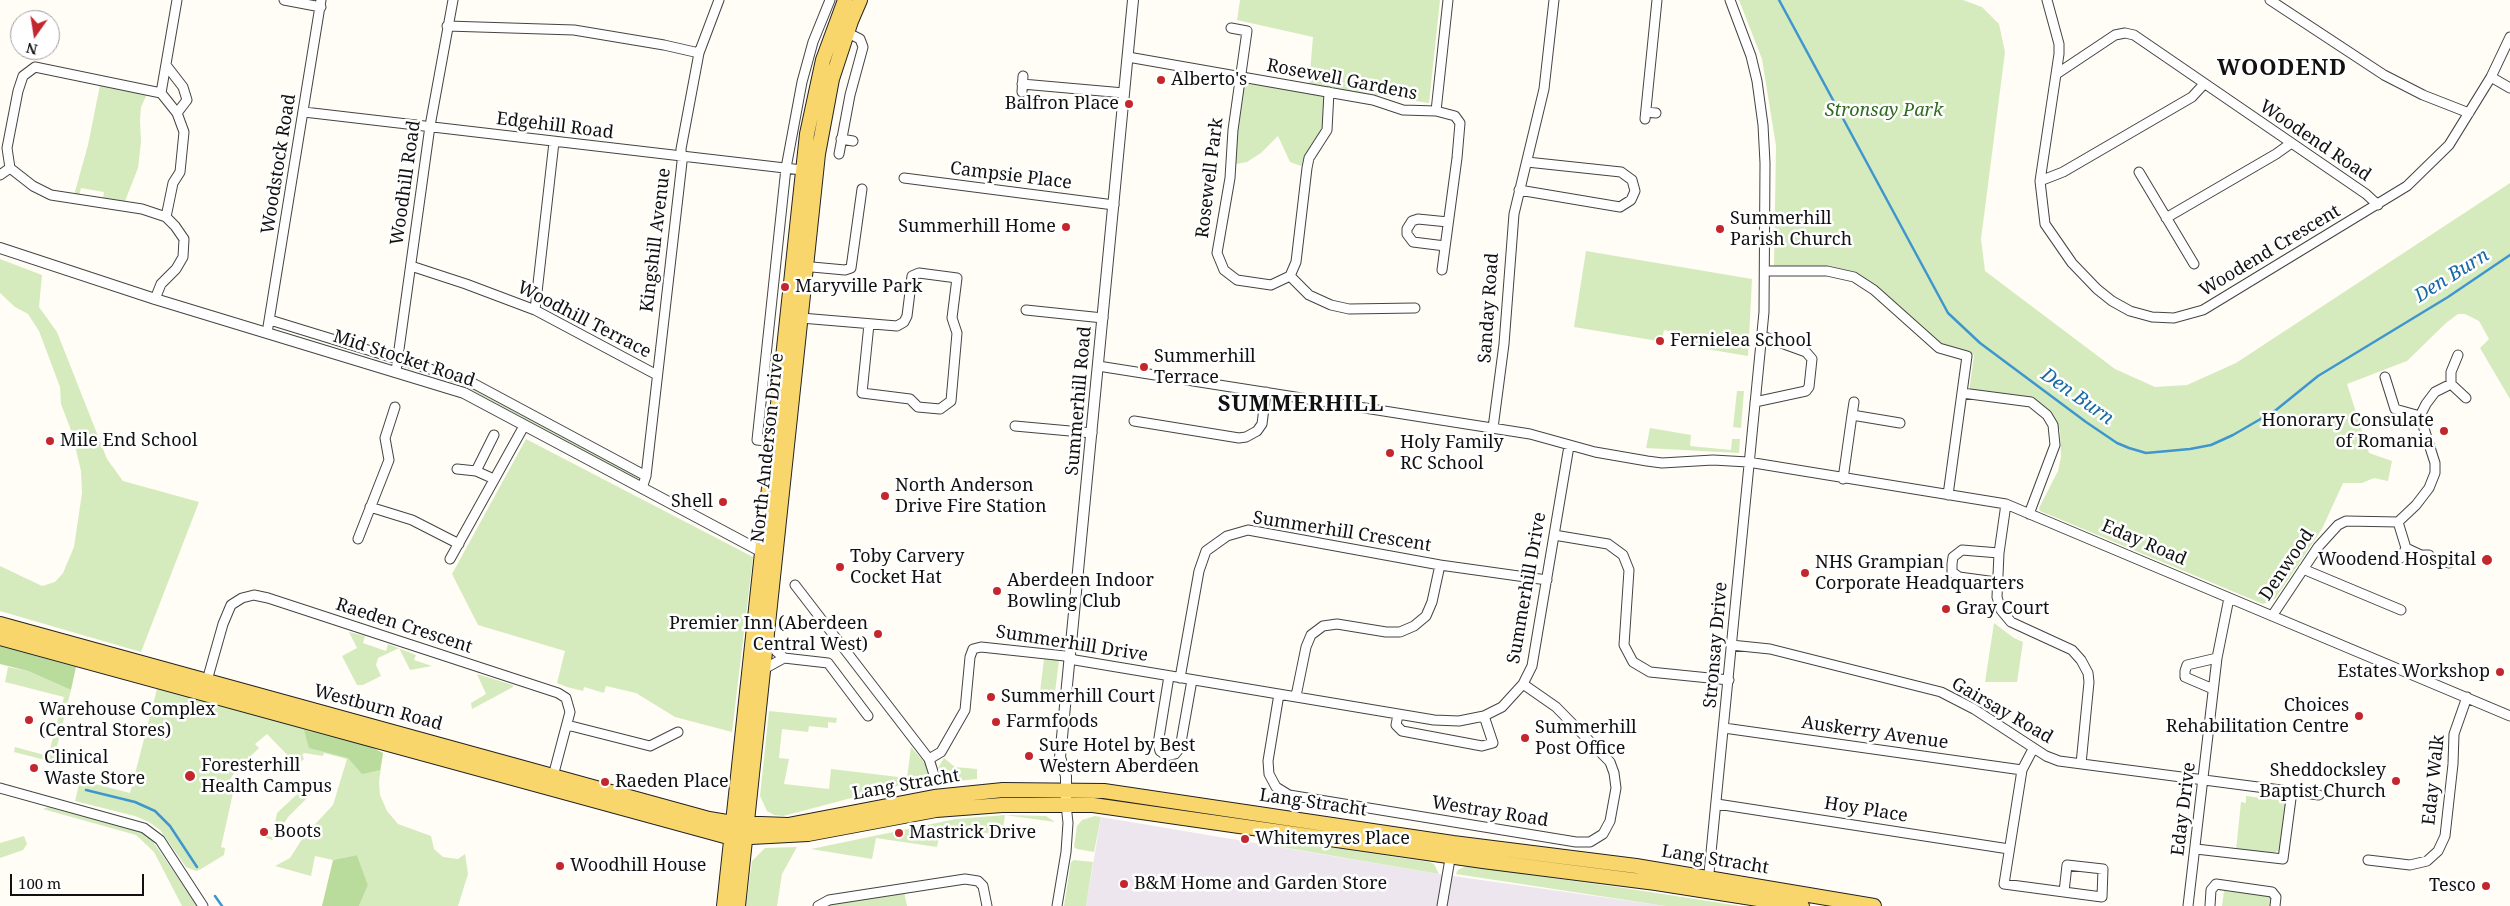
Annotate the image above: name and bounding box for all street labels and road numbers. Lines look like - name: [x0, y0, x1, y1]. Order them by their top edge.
- street label: Rosewell Gardens: [1265, 55, 1419, 105]
- street label: Woodstock Road: [257, 92, 301, 236]
- street label: Woodend Road: [2255, 96, 2375, 186]
- street label: Edgehill Road: [495, 108, 615, 144]
- street label: Rosewell Park: [1192, 117, 1228, 239]
- street label: Woodhill Road: [387, 119, 425, 247]
- street label: Campsie Place: [949, 158, 1073, 194]
- street label: Kingshill Avenue: [636, 167, 676, 313]
- street label: Woodend Crescent: [2196, 200, 2344, 302]
- street label: Sanday Road: [1474, 252, 1504, 364]
- street label: Woodhill Terrace: [513, 277, 655, 363]
- street label: Summerhill Road: [1062, 325, 1096, 477]
- street label: Mid Stocket Road: [330, 326, 478, 392]
- street label: North Anderson Drive: [747, 352, 789, 544]
- street label: Summerhill Crescent: [1251, 507, 1433, 557]
- street label: Summerhill Drive: [1503, 510, 1551, 666]
- street label: Eday Road: [2098, 515, 2190, 571]
- street label: Denwood: [2255, 525, 2319, 605]
- street label: Stronsay Drive: [1700, 581, 1732, 709]
- street label: Raeden Crescent: [333, 594, 475, 658]
- street label: Summerhill Drive: [994, 621, 1150, 667]
- street label: Gairsay Road: [1948, 673, 2056, 749]
- street label: Westburn Road: [311, 680, 445, 736]
- street label: Auskerry Avenue: [1800, 712, 1950, 754]
- street label: Eday Walk: [2419, 734, 2449, 826]
- street label: Eday Drive: [2168, 761, 2200, 857]
- street label: Lang Stracht: [851, 765, 961, 805]
- street label: Lang Stracht: [1258, 785, 1368, 821]
- street label: Westray Road: [1430, 792, 1550, 832]
- street label: Hoy Place: [1823, 793, 1909, 827]
- street label: Lang Stracht: [1660, 841, 1770, 879]

